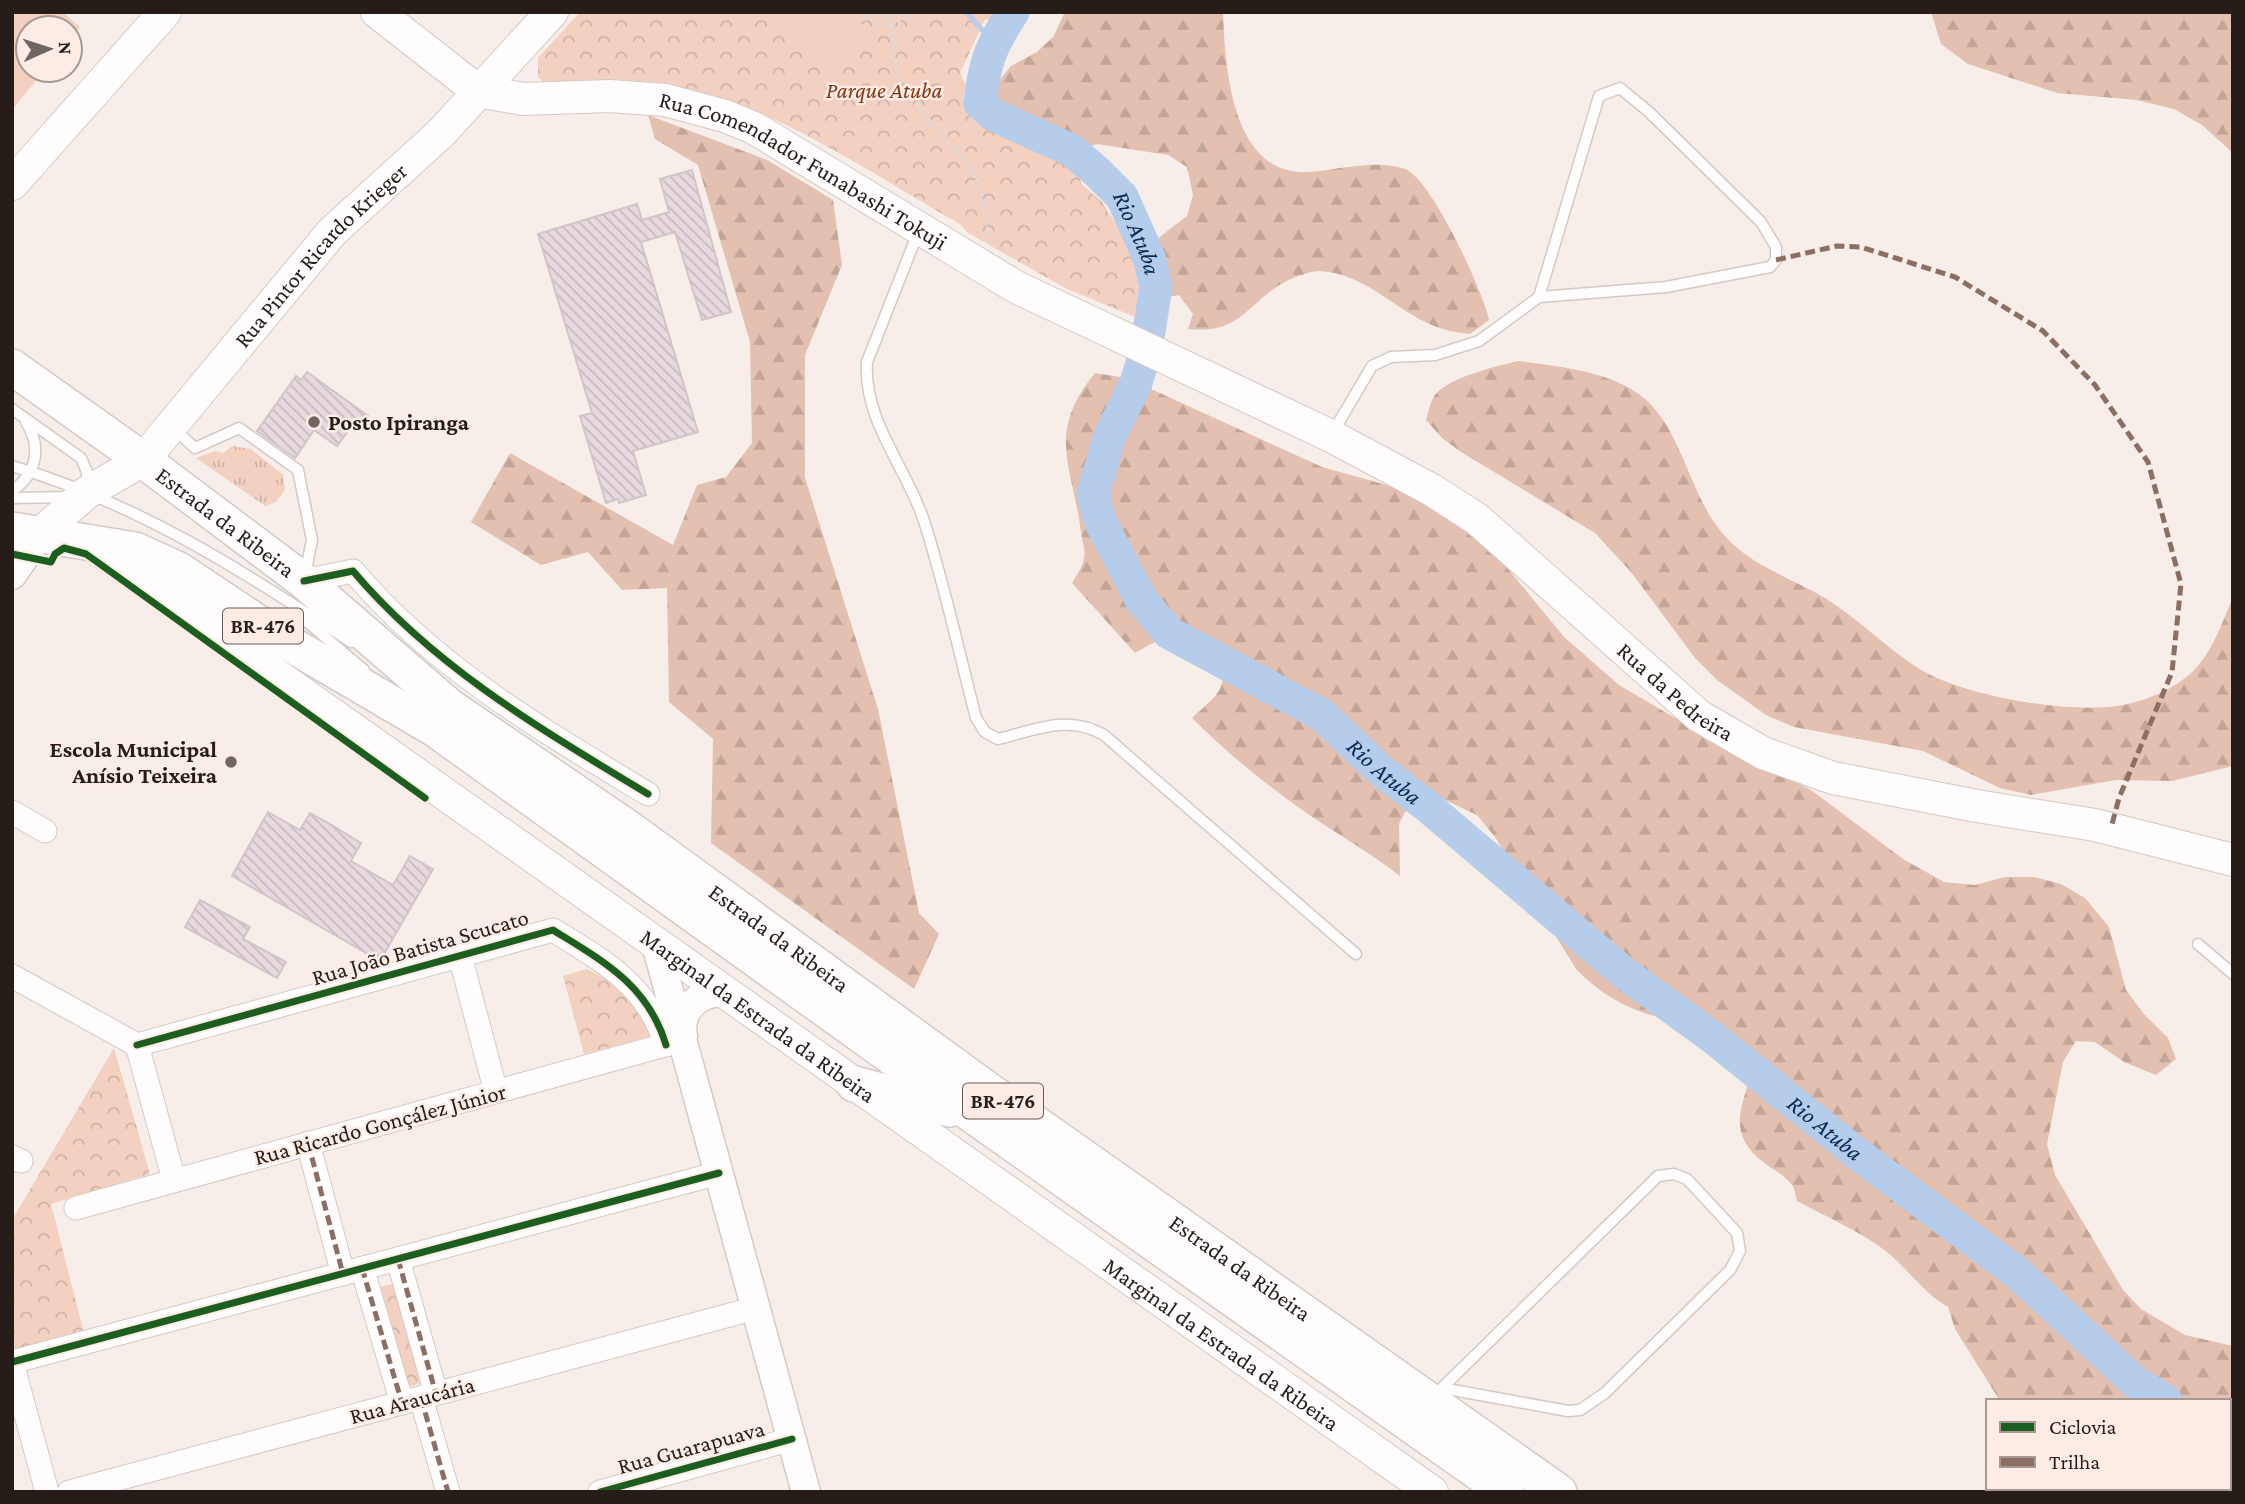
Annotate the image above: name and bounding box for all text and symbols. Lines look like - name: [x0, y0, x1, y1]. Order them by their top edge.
- north arrow: [14, 14, 84, 84]
- text: N: [55, 41, 76, 55]
- park label: Parque Atuba: [826, 77, 942, 103]
- street label: Rua Comendador Funabashi Tokuji: [656, 86, 952, 255]
- street label: Rua Pintor Ricardo Krieger: [229, 157, 412, 353]
- water label: Rio Atuba: [1108, 186, 1167, 277]
- place label: Posto Ipiranga: [328, 409, 470, 435]
- marker: Posto Ipiranga: [306, 414, 322, 430]
- street label: Estrada da Ribeira: [151, 462, 300, 583]
- road number: BR-476: [223, 608, 303, 644]
- street label: Rua da Pedreira: [1612, 637, 1738, 746]
- water label: Rio Atuba: [1342, 732, 1427, 810]
- place label: Escola Municipal Anísio Teixeira: [50, 736, 218, 788]
- marker: Escola Municipal Anísio Teixeira: [223, 754, 239, 770]
- street label: Estrada da Ribeira: [704, 878, 854, 998]
- street label: Rua João Batista Scucato: [309, 904, 531, 990]
- street label: Marginal da Estrada da Ribeira: [636, 923, 881, 1108]
- street label: Rua Ricardo Gonçález Júnior: [251, 1078, 509, 1170]
- road number: BR-476: [963, 1084, 1043, 1118]
- water label: Rio Atuba: [1782, 1089, 1868, 1166]
- street label: Estrada da Ribeira: [1165, 1209, 1316, 1327]
- street label: Marginal da Estrada da Ribeira: [1099, 1252, 1345, 1436]
- street label: Rua Araucária: [347, 1371, 478, 1429]
- legend: [1986, 1399, 2231, 1490]
- street label: Rua Guarapuava: [615, 1415, 768, 1479]
- text: Ciclovia: [2049, 1415, 2117, 1439]
- text: Trilha: [2049, 1450, 2100, 1474]

